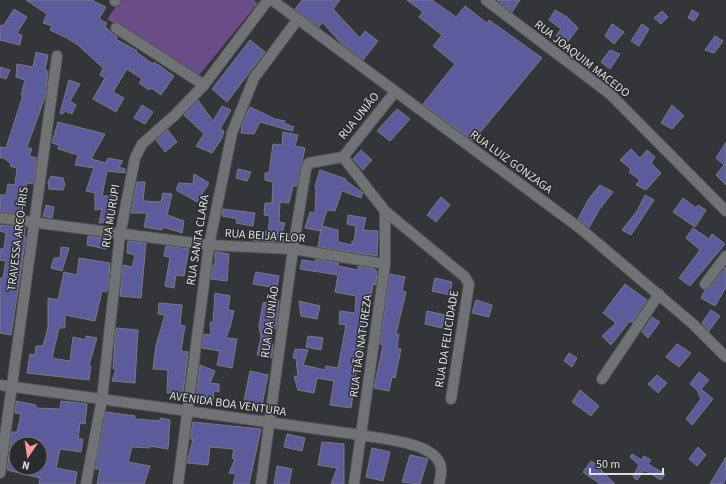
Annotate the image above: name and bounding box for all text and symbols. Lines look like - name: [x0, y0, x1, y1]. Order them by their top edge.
- street label: RUA JOAQUIM MACEDO: [531, 16, 633, 102]
- street label: RUA UNIÃO: [335, 89, 383, 143]
- street label: RUA LUIZ GONZAGA: [466, 126, 556, 198]
- street label: RUA MURUPI: [98, 183, 124, 249]
- street label: TRAVESSA ARCO-ÍRIS: [3, 186, 33, 292]
- street label: RUA SANTA CLARA: [182, 193, 214, 286]
- street label: RUA BEIJA FLOR: [224, 225, 306, 247]
- street label: RUA DA UNIÃO: [257, 285, 283, 359]
- street label: RUA DA FELICIDADE: [431, 289, 463, 389]
- street label: RUA TIÃO NATUREZA: [345, 293, 377, 398]
- street label: AVENIDA BOA VENTURA: [169, 387, 288, 421]
- north arrow: [8, 436, 48, 476]
- scale bar: [590, 450, 663, 476]
- text: 50 m: [596, 456, 620, 473]
- text: N: [21, 457, 31, 473]

